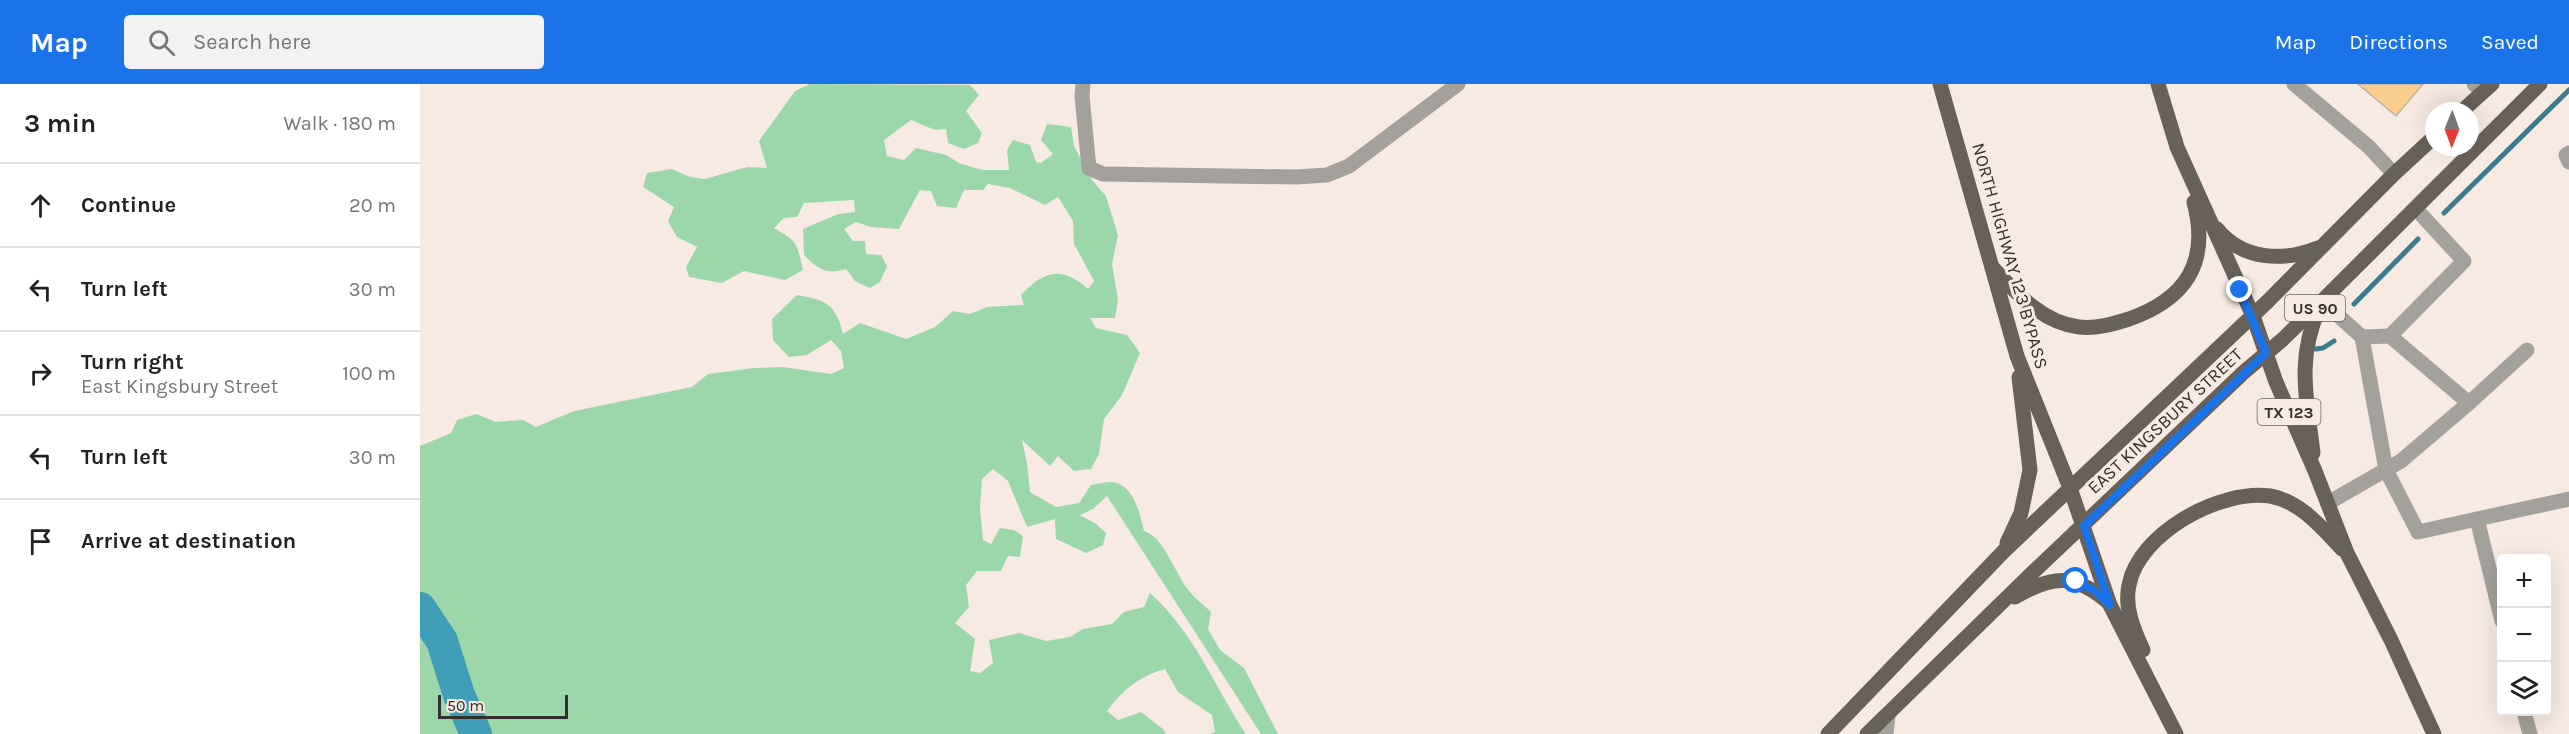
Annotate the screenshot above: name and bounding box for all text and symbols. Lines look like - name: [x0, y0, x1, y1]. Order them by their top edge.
- search box: [124, 15, 544, 69]
- text: Map: [30, 26, 88, 59]
- icon: search: [145, 26, 178, 59]
- text: Search here: [193, 29, 311, 55]
- text: Map: [2275, 30, 2316, 54]
- text: Directions: [2349, 30, 2448, 54]
- text: Saved: [2481, 30, 2539, 54]
- north arrow: [2425, 102, 2479, 156]
- text: 3 min: [24, 108, 96, 139]
- text: Walk · 180 m: [284, 112, 396, 135]
- street label: NORTH HIGHWAY 123 BYPASS: [1967, 140, 2053, 372]
- icon: ahead: [24, 189, 57, 222]
- text: Continue: [81, 192, 176, 218]
- text: 20 m: [349, 194, 396, 217]
- icon: left: [24, 273, 57, 306]
- text: Turn left: [81, 276, 168, 302]
- route end: [2226, 276, 2252, 302]
- text: 30 m: [349, 278, 396, 301]
- road number: US 90: [2285, 295, 2345, 321]
- street label: EAST KINGSBURY STREET: [2083, 344, 2247, 498]
- text: Turn right: [81, 349, 184, 375]
- icon: right: [24, 357, 57, 390]
- text: 100 m: [342, 362, 396, 385]
- text: East Kingsbury Street: [81, 375, 278, 398]
- road number: TX 123: [2258, 399, 2320, 425]
- icon: left: [24, 441, 57, 474]
- text: Turn left: [81, 444, 168, 470]
- text: 30 m: [349, 446, 396, 469]
- icon: arrive: [24, 525, 57, 558]
- text: Arrive at destination: [81, 528, 296, 554]
- map controls: [2497, 554, 2551, 716]
- button: +: [2497, 554, 2551, 608]
- route start: [2062, 567, 2088, 593]
- button: −: [2497, 608, 2551, 662]
- button: layers: [2497, 662, 2551, 716]
- scale bar: [438, 692, 568, 720]
- text: 50 m: [447, 696, 484, 715]

